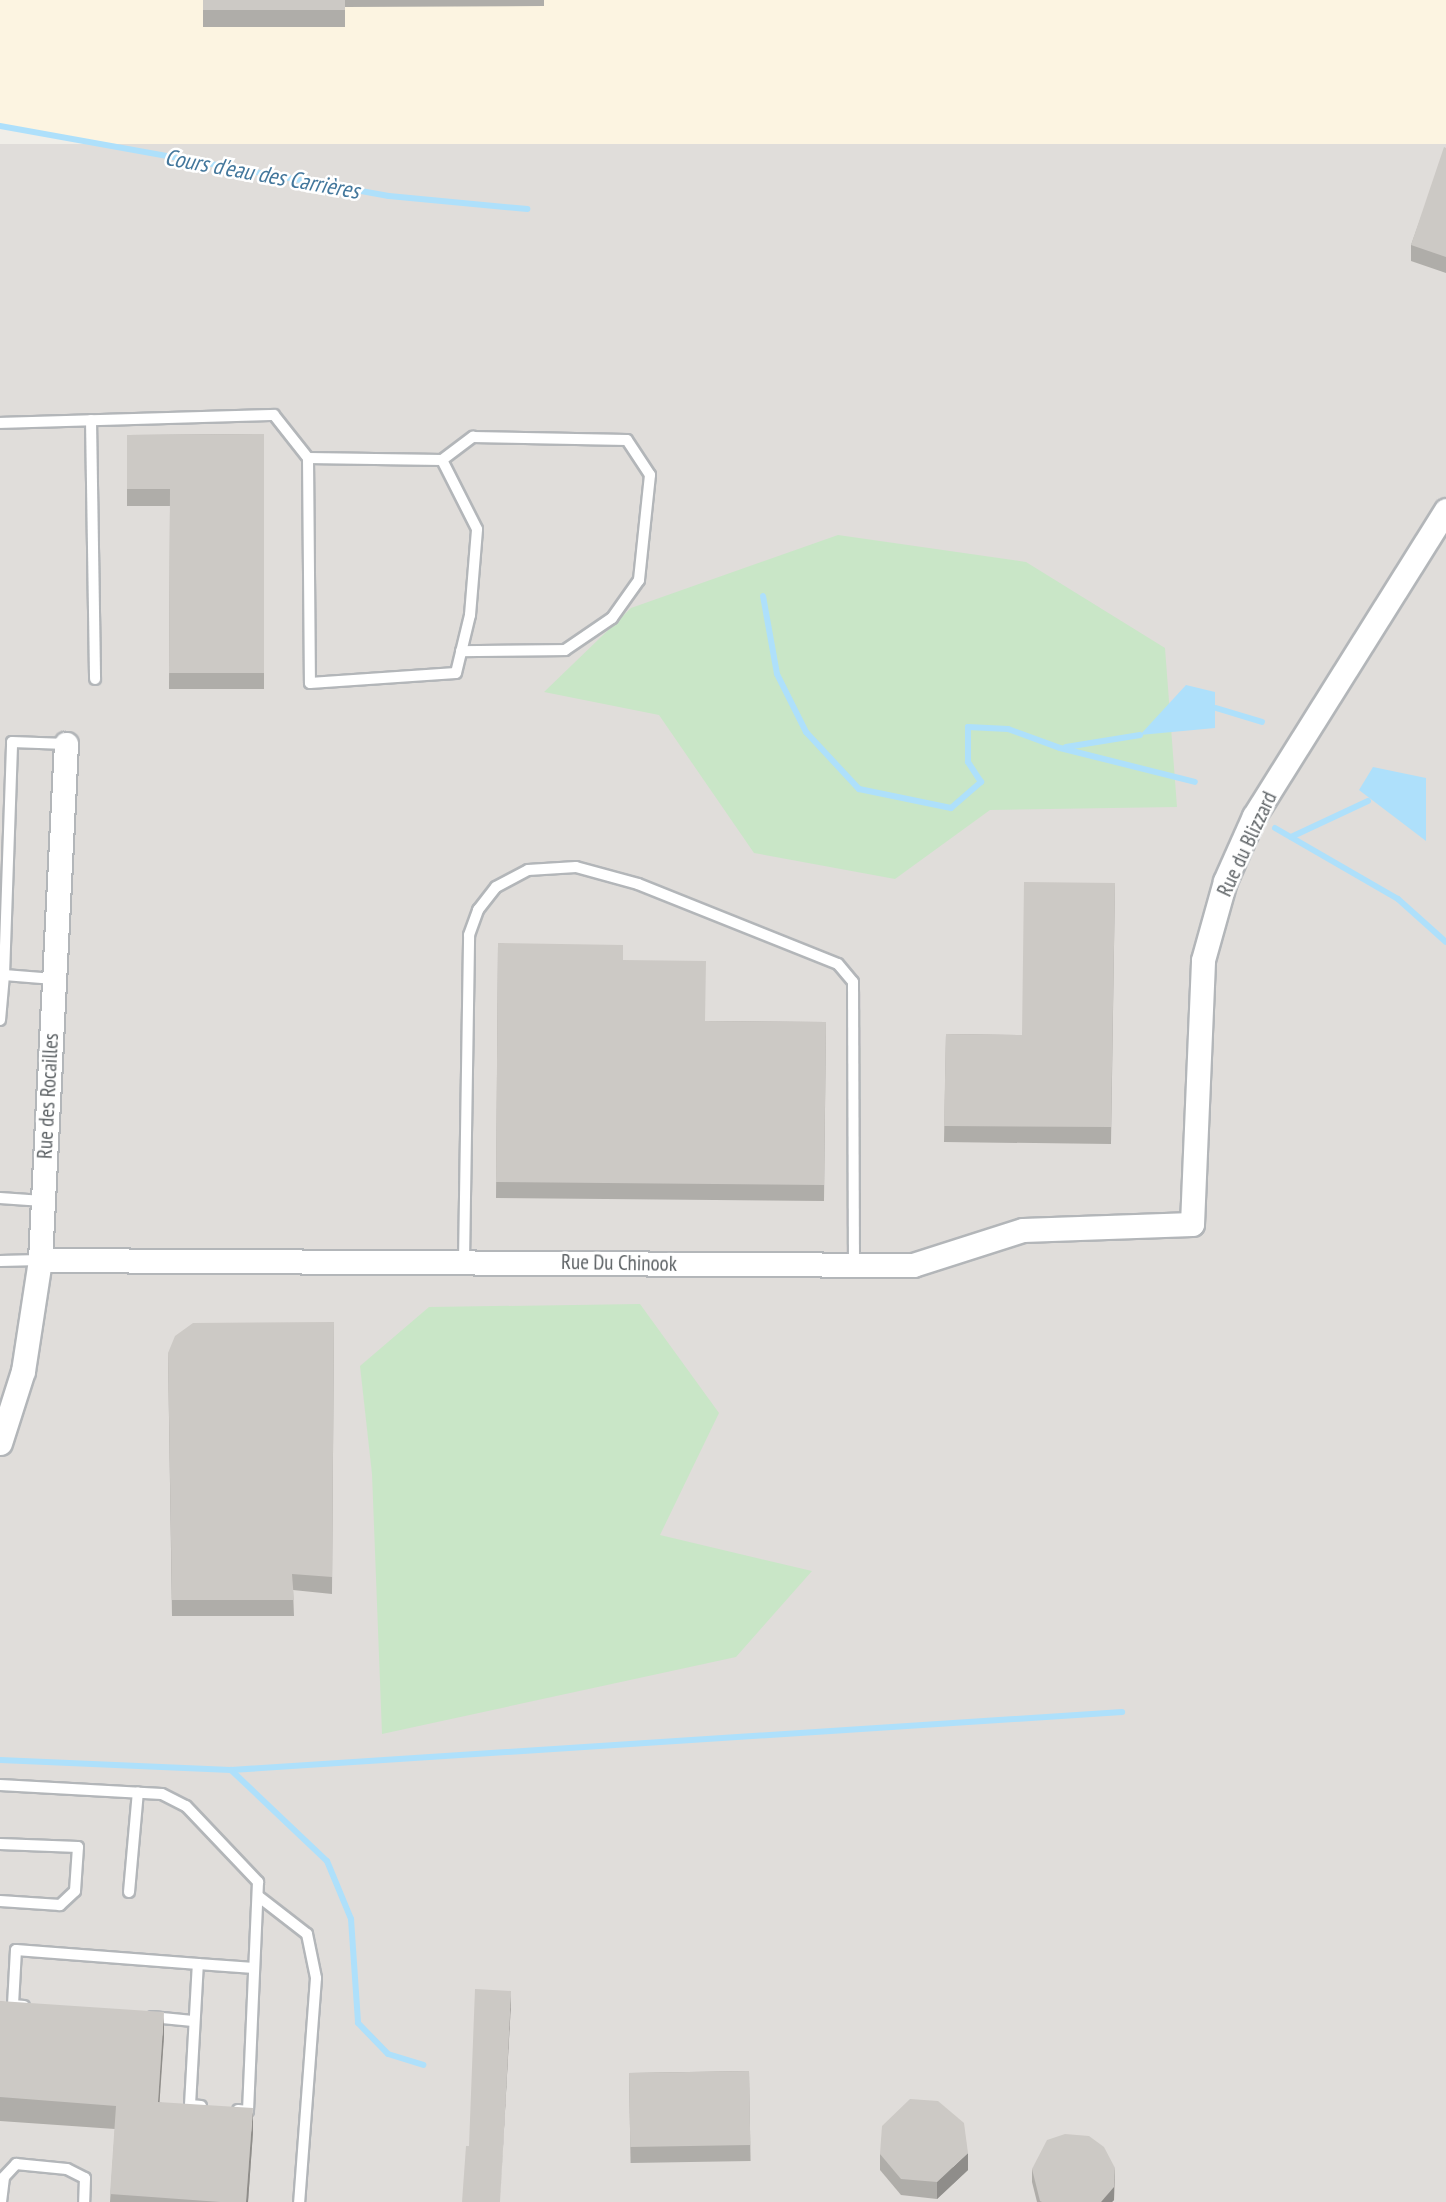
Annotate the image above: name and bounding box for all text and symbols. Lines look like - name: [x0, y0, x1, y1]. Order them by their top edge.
- water label: Cours d'eau des Carrières: [163, 143, 361, 205]
- street label: Rue du Blizzard: [1212, 788, 1282, 900]
- street label: Rue des Rocailles: [32, 1032, 64, 1160]
- street label: Rue Du Chinook: [561, 1249, 677, 1277]

